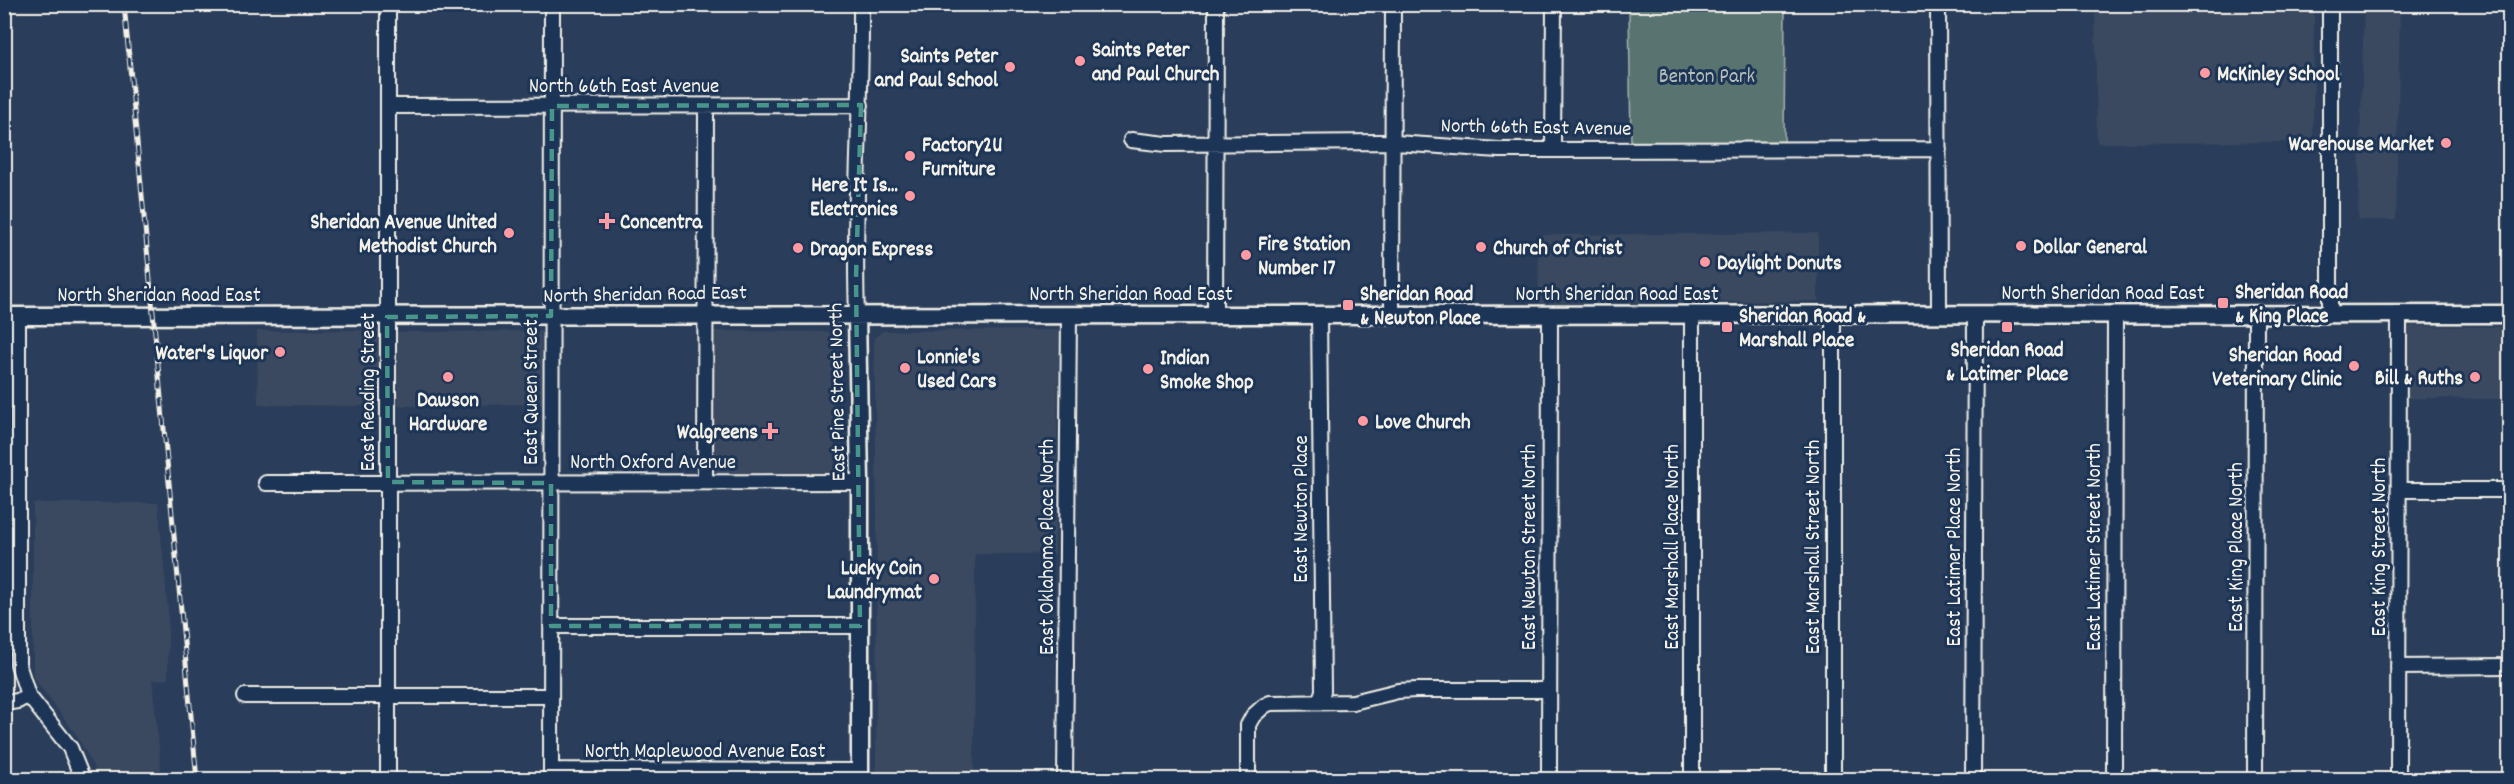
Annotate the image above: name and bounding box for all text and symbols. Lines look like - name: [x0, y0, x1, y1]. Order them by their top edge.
- place label: Saints Peter and Paul Church: [1092, 37, 1220, 91]
- place label: Saints Peter and Paul School: [875, 43, 999, 97]
- marker: Saints Peter and Paul Church: [1073, 54, 1087, 68]
- marker: Saints Peter and Paul School: [1003, 60, 1017, 74]
- place label: McKinley School: [2217, 61, 2341, 91]
- park label: Benton Park: [1659, 63, 1755, 93]
- marker: McKinley School: [2198, 66, 2212, 80]
- street label: North 66th East Avenue: [529, 73, 719, 103]
- street label: North 66th East Avenue: [1440, 112, 1632, 146]
- place label: Warehouse Market: [2289, 131, 2434, 161]
- place label: Factory2U Furniture: [922, 132, 1002, 186]
- marker: Warehouse Market: [2439, 136, 2453, 150]
- marker: Factory2U Furniture: [903, 149, 917, 163]
- place label: Here It Is... Electronics: [810, 172, 898, 226]
- marker: Here It Is... Electronics: [903, 189, 917, 203]
- place label: Sheridan Avenue United Methodist Church: [310, 209, 497, 263]
- place label: Concentra: [620, 209, 703, 239]
- marker: Concentra: [598, 212, 616, 230]
- marker: Sheridan Avenue United Methodist Church: [502, 226, 516, 240]
- place label: Fire Station Number 17: [1258, 231, 1351, 285]
- place label: Dollar General: [2033, 234, 2148, 264]
- place label: Church of Christ: [1493, 235, 1623, 265]
- place label: Dragon Express: [810, 236, 933, 266]
- marker: Dollar General: [2014, 239, 2028, 253]
- marker: Church of Christ: [1474, 240, 1488, 254]
- marker: Dragon Express: [791, 241, 805, 255]
- marker: Fire Station Number 17: [1239, 248, 1253, 262]
- place label: Daylight Donuts: [1717, 250, 1842, 280]
- marker: Daylight Donuts: [1698, 255, 1712, 269]
- street label: North Sheridan Road East: [543, 279, 747, 313]
- place label: Sheridan Road & King Place: [2235, 279, 2348, 333]
- street label: North Sheridan Road East: [2001, 280, 2205, 310]
- street label: North Sheridan Road East: [1029, 281, 1233, 311]
- place label: Sheridan Road & Newton Place: [1360, 281, 1481, 335]
- street label: North Sheridan Road East: [1515, 281, 1719, 311]
- street label: North Sheridan Road East: [57, 282, 261, 312]
- marker: Sheridan Road & King Place: [2216, 296, 2230, 310]
- marker: Sheridan Road & Newton Place: [1341, 298, 1355, 312]
- street label: East Pine Street North: [822, 302, 856, 482]
- place label: Sheridan Road & Marshall Place: [1739, 303, 1866, 357]
- street label: East Reading Street: [355, 312, 385, 471]
- street label: East Queen Street: [518, 319, 548, 465]
- marker: Sheridan Road & Marshall Place: [1720, 320, 1734, 334]
- marker: Sheridan Road & Latimer Place: [2000, 320, 2014, 334]
- place label: Sheridan Road & Latimer Place: [1946, 337, 2068, 391]
- place label: Water's Liquor: [156, 340, 269, 370]
- place label: Sheridan Road Veterinary Clinic: [2212, 342, 2343, 396]
- place label: Lonnie's Used Cars: [917, 344, 997, 398]
- marker: Water's Liquor: [273, 345, 287, 359]
- place label: Indian Smoke Shop: [1160, 345, 1254, 399]
- marker: Sheridan Road Veterinary Clinic: [2347, 359, 2361, 373]
- marker: Lonnie's Used Cars: [898, 361, 912, 375]
- marker: Indian Smoke Shop: [1141, 362, 1155, 376]
- place label: Bill & Ruths: [2375, 365, 2463, 395]
- marker: Dawson Hardware: [441, 370, 455, 384]
- marker: Bill & Ruths: [2468, 370, 2482, 384]
- place label: Dawson Hardware: [409, 387, 487, 441]
- place label: Love Church: [1375, 409, 1471, 439]
- marker: Love Church: [1356, 414, 1370, 428]
- place label: Walgreens: [677, 419, 758, 449]
- marker: Walgreens: [763, 424, 777, 438]
- street label: East Newton Place: [1288, 435, 1318, 583]
- street label: East Oklahoma Place North: [1034, 439, 1064, 655]
- street label: East Marshall Street North: [1800, 440, 1830, 654]
- street label: East Latimer Street North: [2081, 443, 2111, 651]
- street label: East Newton Street North: [1516, 444, 1546, 650]
- street label: East Marshall Place North: [1659, 444, 1689, 650]
- street label: East Latimer Place North: [1941, 448, 1971, 646]
- street label: North Oxford Avenue: [570, 449, 736, 479]
- street label: East King Street North: [2366, 458, 2396, 636]
- street label: East King Place North: [2223, 462, 2253, 632]
- place label: Lucky Coin Laundrymat: [827, 555, 922, 609]
- marker: Lucky Coin Laundrymat: [927, 572, 941, 586]
- street label: North Maplewood Avenue East: [585, 738, 826, 768]

